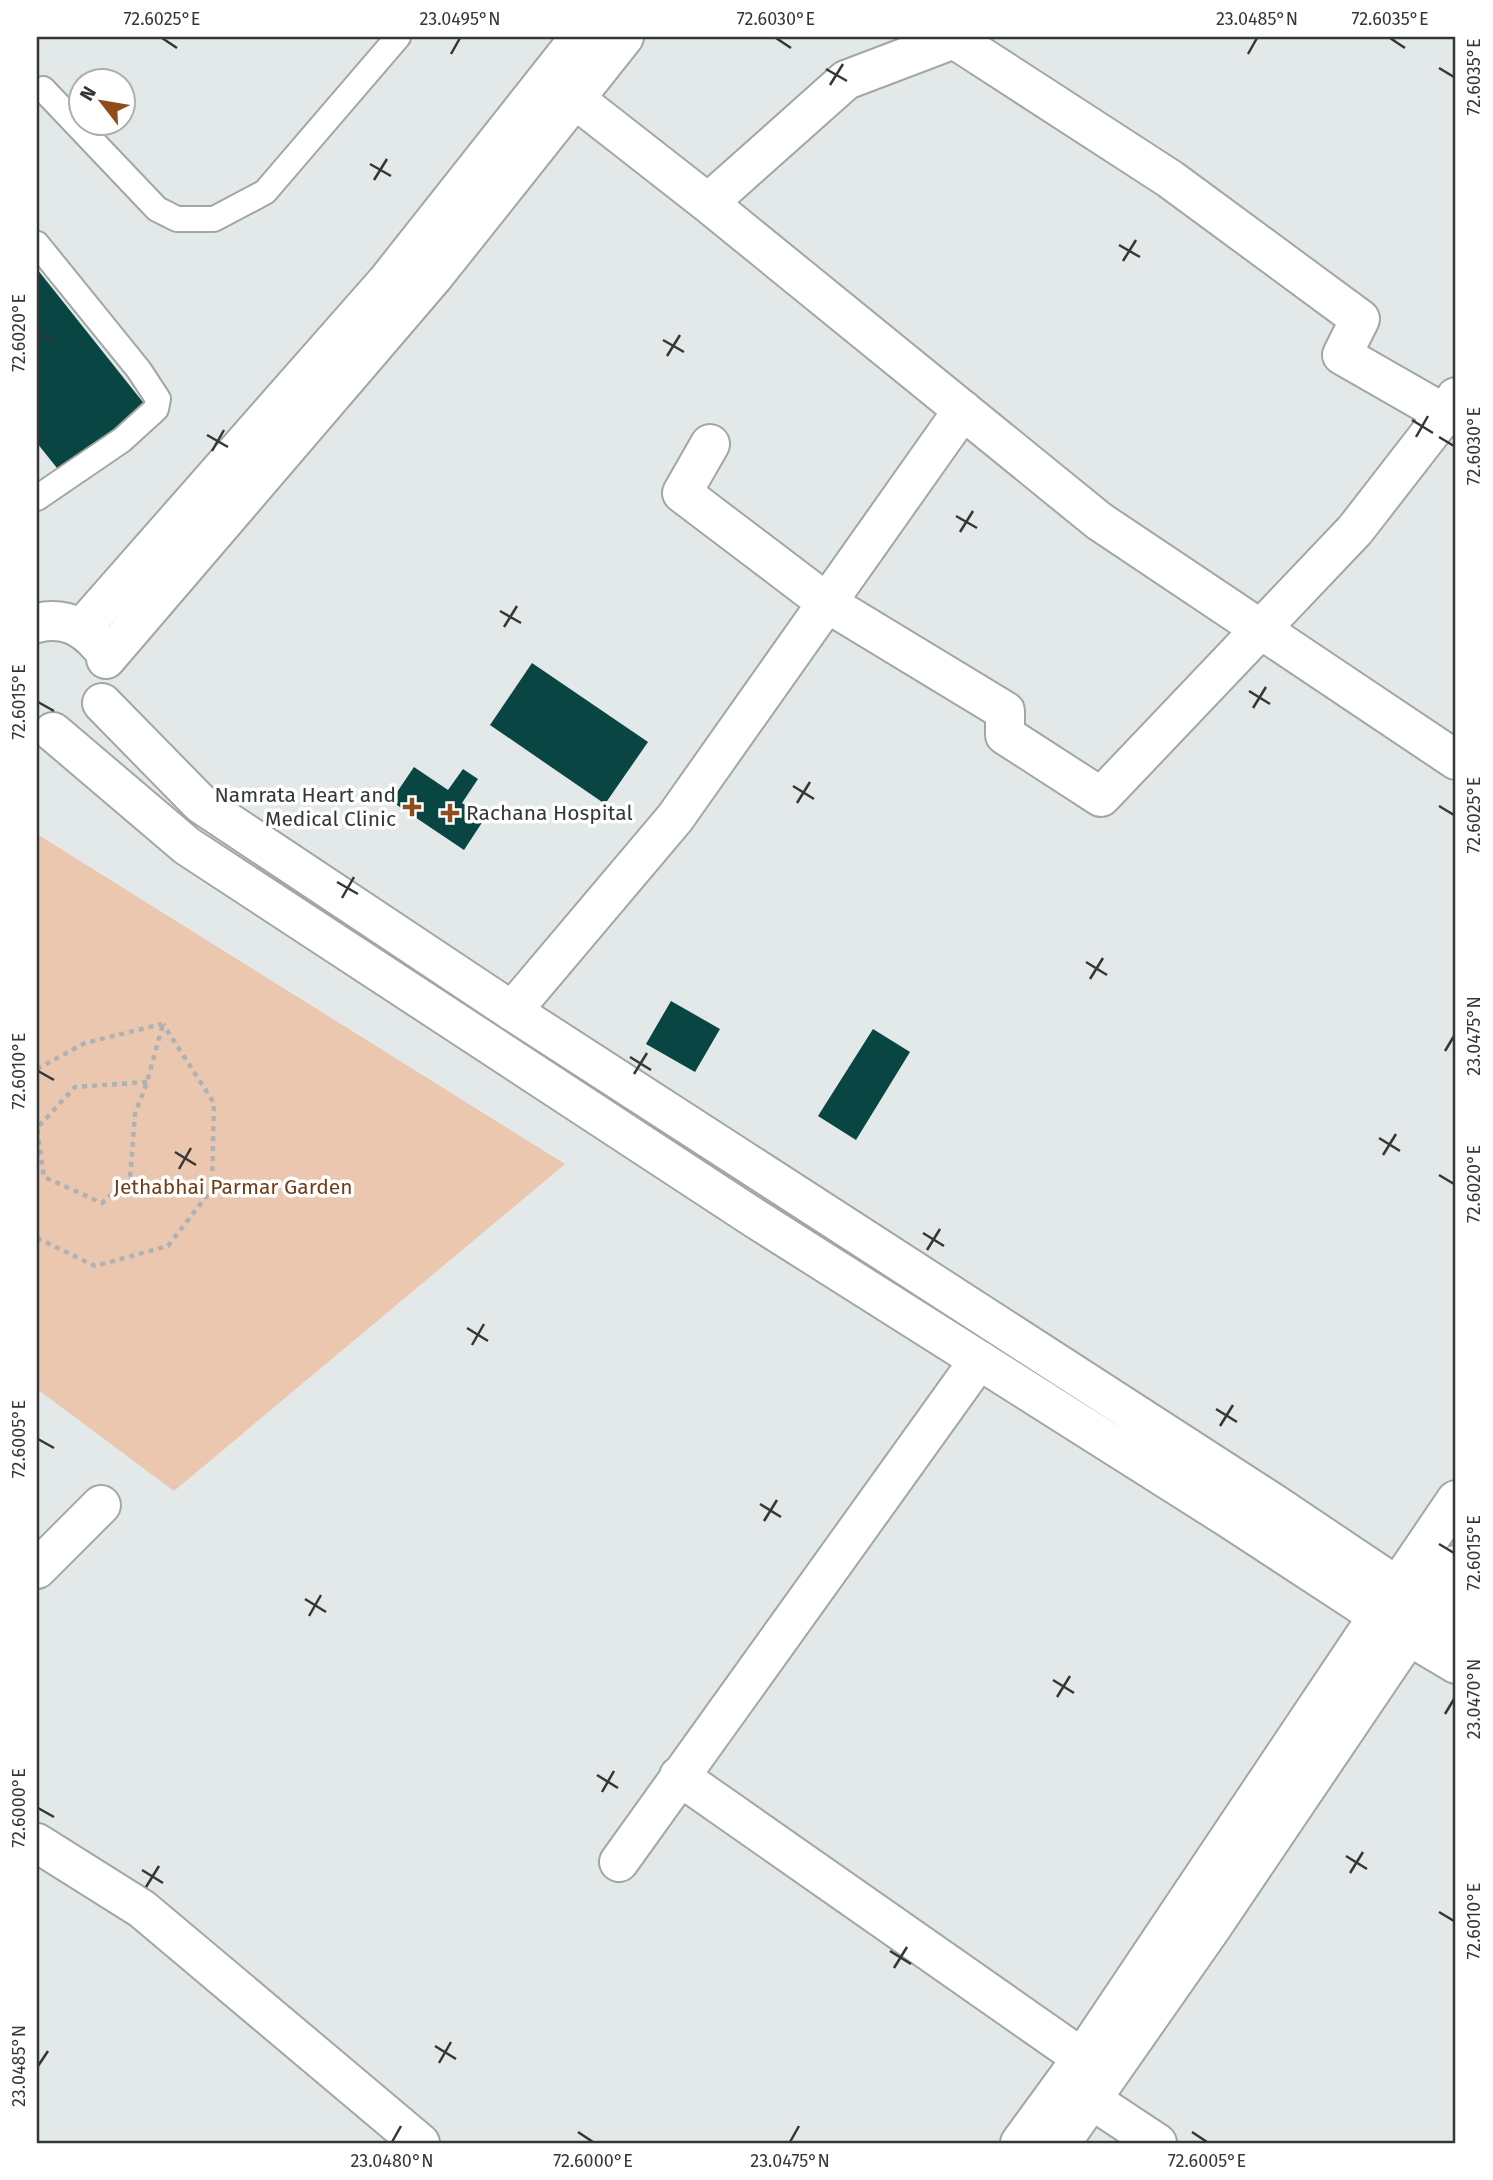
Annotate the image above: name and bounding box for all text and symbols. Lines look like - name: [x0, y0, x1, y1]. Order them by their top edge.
- text: 72.6025°E: [124, 8, 201, 30]
- text: 23.0495°N: [419, 8, 501, 30]
- text: 72.6030°E: [737, 8, 815, 30]
- text: 23.0485°N: [1216, 8, 1298, 30]
- text: 72.6035°E: [1351, 8, 1429, 30]
- text: 72.6035°E: [1463, 38, 1485, 116]
- north arrow: [66, 66, 136, 136]
- text: N: [75, 82, 101, 105]
- text: 72.6020°E: [8, 294, 30, 372]
- text: 72.6030°E: [1463, 407, 1485, 485]
- text: 72.6015°E: [8, 664, 30, 740]
- text: 72.6025°E: [1463, 777, 1485, 854]
- place label: Namrata Heart and Medical Clinic: [215, 782, 396, 832]
- marker: Namrata Heart and Medical Clinic: [402, 797, 422, 817]
- place label: Rachana Hospital: [466, 800, 633, 826]
- marker: Rachana Hospital: [440, 803, 460, 823]
- text: 23.0475°N: [1463, 996, 1485, 1076]
- text: 72.6010°E: [8, 1033, 30, 1109]
- text: 72.6020°E: [1463, 1145, 1485, 1223]
- park label: Jethabhai Parmar Garden: [114, 1174, 352, 1200]
- text: 72.6005°E: [8, 1400, 30, 1478]
- text: 72.6015°E: [1463, 1515, 1485, 1591]
- text: 23.0470°N: [1463, 1659, 1485, 1739]
- text: 72.6000°E: [8, 1768, 30, 1848]
- text: 72.6010°E: [1463, 1883, 1485, 1959]
- text: 23.0485°N: [8, 2025, 30, 2107]
- text: 23.0480°N: [350, 2150, 434, 2172]
- text: 72.6000°E: [553, 2150, 633, 2172]
- text: 23.0475°N: [750, 2150, 830, 2172]
- text: 72.6005°E: [1168, 2150, 1246, 2172]

